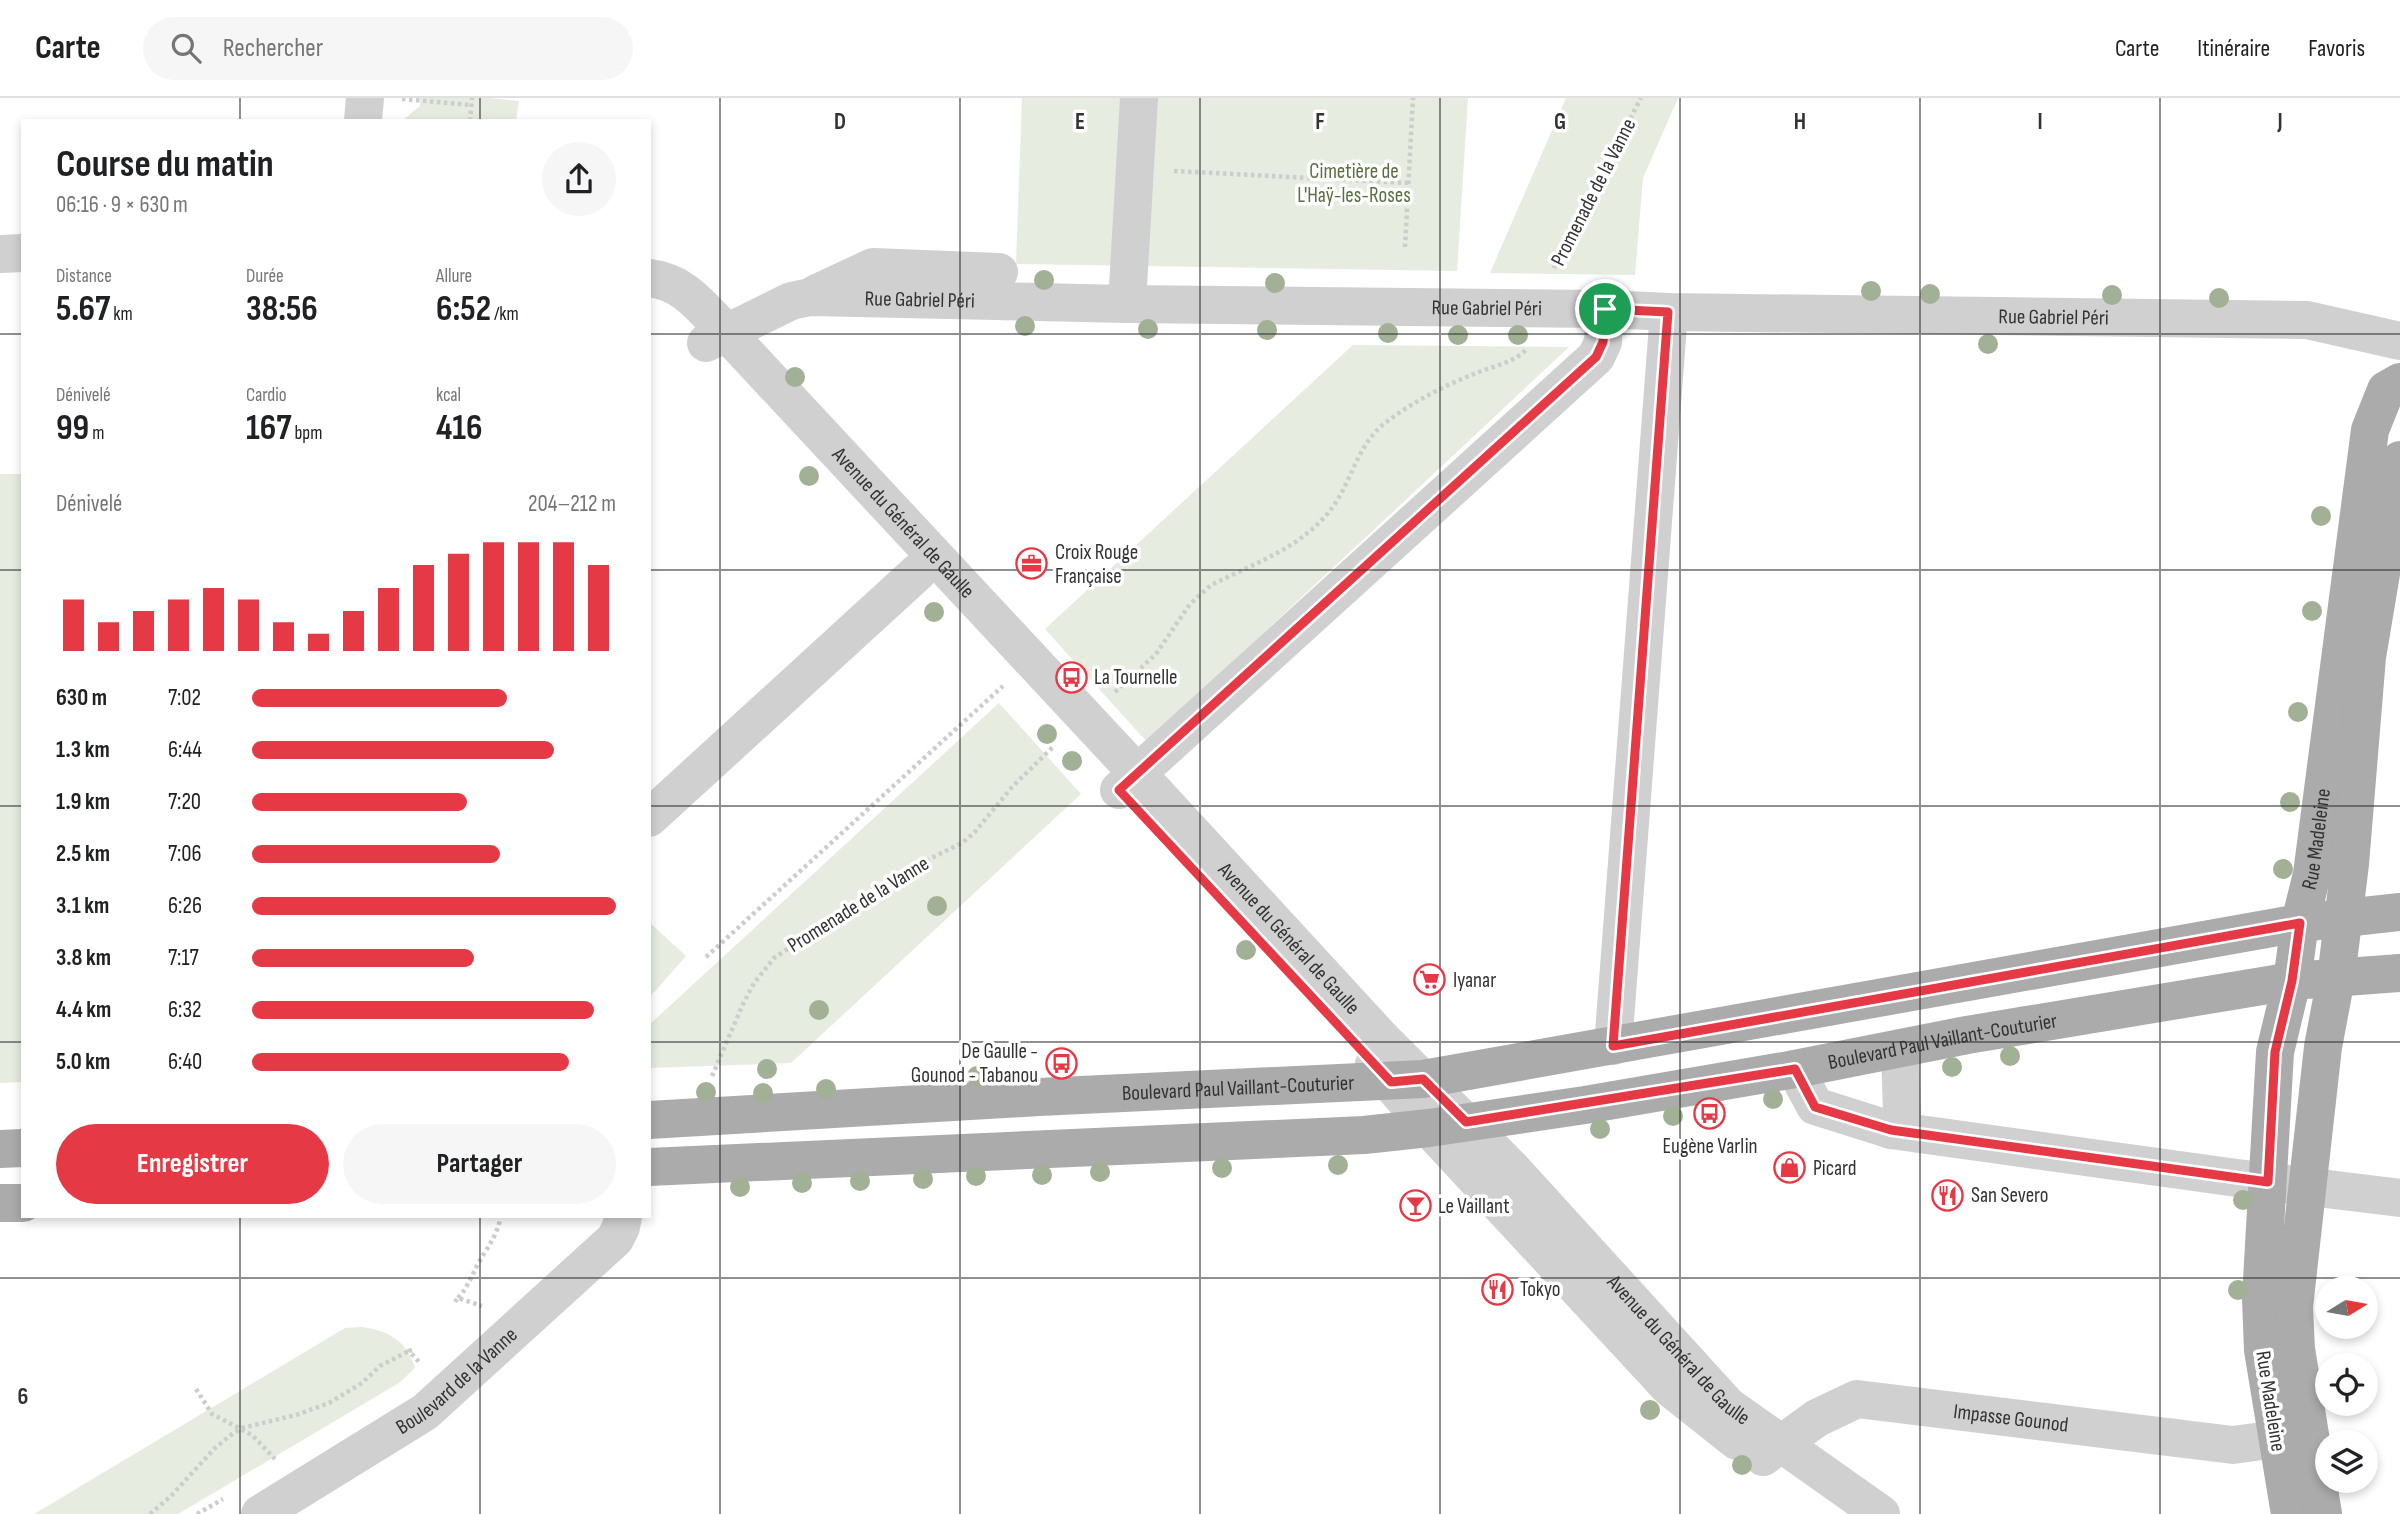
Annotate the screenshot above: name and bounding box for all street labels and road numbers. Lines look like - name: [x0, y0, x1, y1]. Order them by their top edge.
- street label: Promenade de la Vanne: [1546, 114, 1641, 270]
- street label: Rue Gabriel Péri: [864, 286, 975, 314]
- street label: Rue Gabriel Péri: [1431, 295, 1542, 321]
- street label: Rue Gabriel Péri: [1998, 304, 2109, 331]
- street label: Avenue du Général de Gaulle: [826, 442, 980, 604]
- street label: Rue Madeleine: [2297, 787, 2336, 892]
- street label: Promenade de la Vanne: [783, 851, 934, 958]
- street label: Avenue du Général de Gaulle: [1212, 857, 1365, 1020]
- street label: Boulevard Paul Vaillant-Couturier: [1826, 1008, 2059, 1075]
- street label: Boulevard Paul Vaillant-Couturier: [1121, 1070, 1355, 1106]
- street label: Avenue du Général de Gaulle: [1601, 1269, 1755, 1431]
- street label: Boulevard de la Vanne: [391, 1322, 523, 1440]
- street label: Rue Madeleine: [2250, 1349, 2291, 1453]
- street label: Impasse Gounod: [1952, 1399, 2070, 1438]

